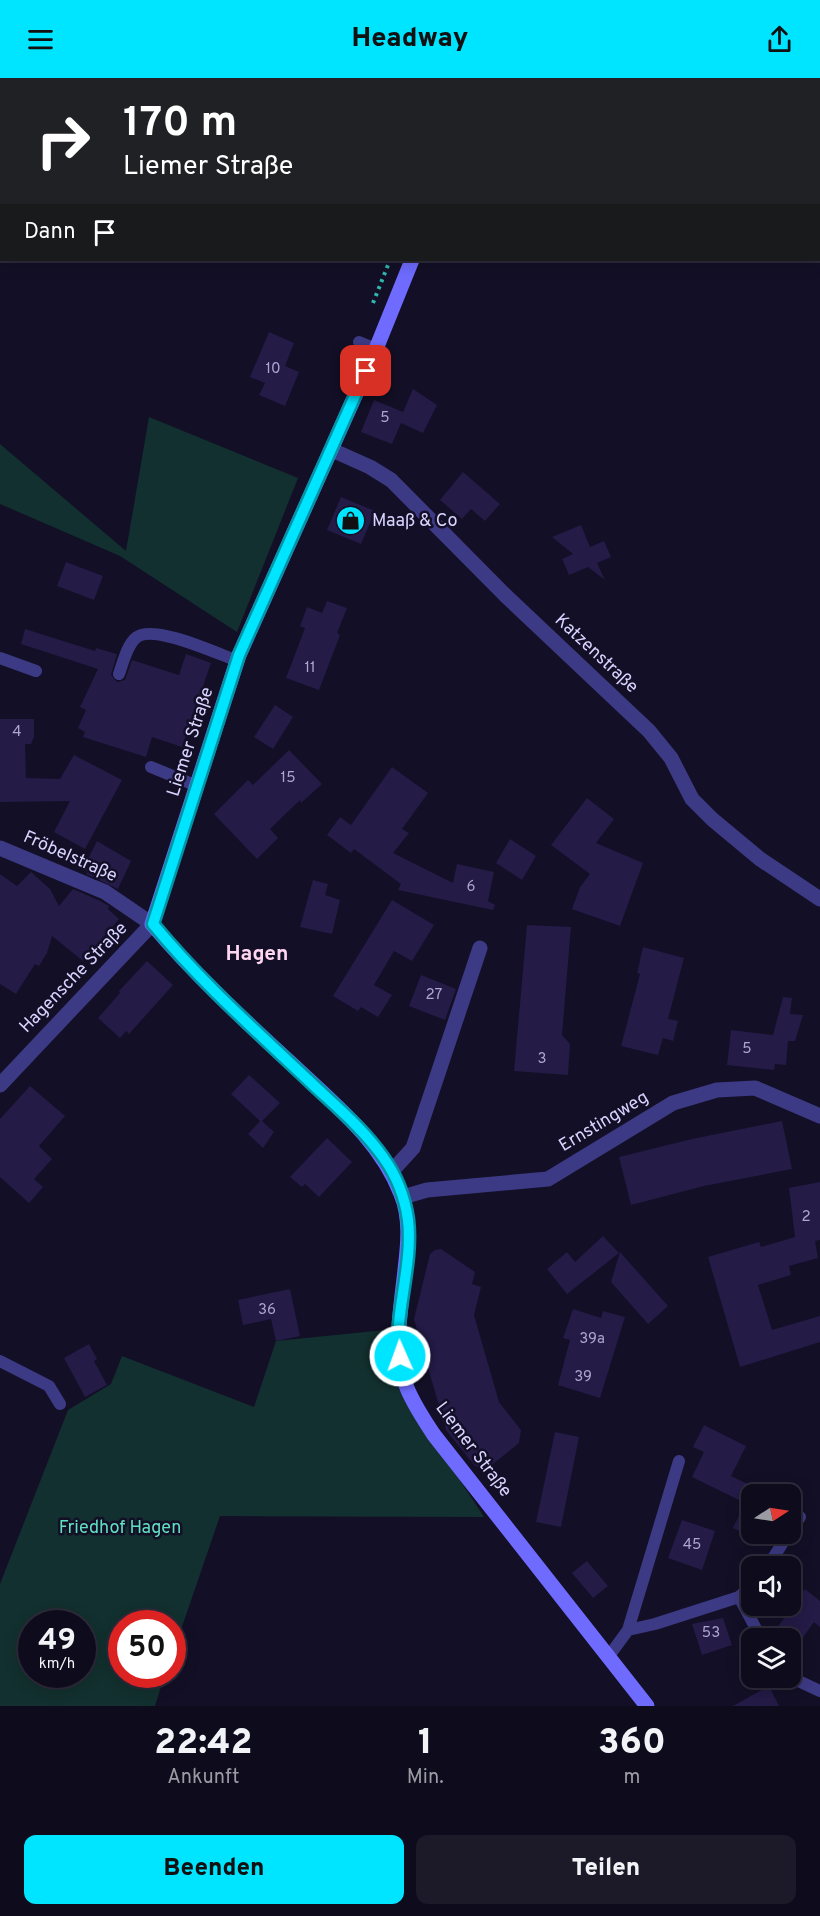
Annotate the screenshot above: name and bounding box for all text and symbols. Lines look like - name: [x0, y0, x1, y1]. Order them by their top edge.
- text: Headway: [352, 22, 468, 56]
- icon: menu: [24, 23, 57, 56]
- icon: share: [763, 23, 796, 56]
- text: 170 m: [123, 98, 237, 151]
- icon: right: [24, 102, 102, 180]
- text: Liemer Straße: [123, 150, 293, 184]
- icon: arrive: [88, 216, 121, 249]
- text: Dann: [24, 219, 76, 246]
- pin: [340, 345, 391, 396]
- icon: arrive: [349, 354, 382, 387]
- house number: 10: [265, 360, 281, 379]
- house number: 5: [380, 409, 390, 428]
- shop icon: Maaß & Co: [335, 505, 367, 537]
- place label: Maaß & Co: [372, 510, 458, 533]
- street label: Katzenstraße: [549, 609, 643, 699]
- house number: 11: [304, 659, 316, 678]
- street label: Liemer Straße: [163, 684, 219, 800]
- house number: 4: [12, 723, 22, 742]
- house number: 15: [281, 769, 295, 788]
- street label: Fröbelstraße: [19, 826, 121, 888]
- house number: 6: [467, 878, 476, 897]
- street label: Hagensche Straße: [15, 918, 133, 1038]
- district label: Hagen: [225, 941, 289, 968]
- house number: 27: [426, 986, 443, 1005]
- house number: 5: [742, 1040, 752, 1059]
- house number: 3: [537, 1050, 547, 1069]
- street label: Ernstingweg: [555, 1086, 653, 1158]
- house number: 2: [801, 1208, 811, 1227]
- house number: 36: [258, 1301, 276, 1320]
- position arrow: [368, 1324, 432, 1388]
- house number: 39a: [579, 1330, 605, 1349]
- house number: 39: [574, 1368, 592, 1387]
- street label: Liemer Straße: [430, 1398, 516, 1502]
- north arrow: [741, 1484, 801, 1544]
- map controls: [741, 1484, 801, 1688]
- park label: Friedhof Hagen: [59, 1517, 181, 1540]
- house number: 45: [683, 1536, 701, 1555]
- button: sound: [741, 1556, 801, 1616]
- speed limit sign: 50: [108, 1610, 186, 1688]
- text: 49: [38, 1623, 76, 1660]
- house number: 53: [702, 1624, 720, 1643]
- button: layers: [741, 1628, 801, 1688]
- text: km/h: [39, 1655, 75, 1674]
- text: 22:42: [154, 1721, 253, 1767]
- text: 1: [418, 1721, 433, 1767]
- text: 360: [598, 1721, 666, 1767]
- text: Ankunft: [167, 1765, 239, 1791]
- text: Min.: [407, 1765, 444, 1791]
- text: m: [623, 1765, 640, 1791]
- button: Beenden: [24, 1835, 404, 1904]
- button: Teilen: [416, 1835, 796, 1904]

